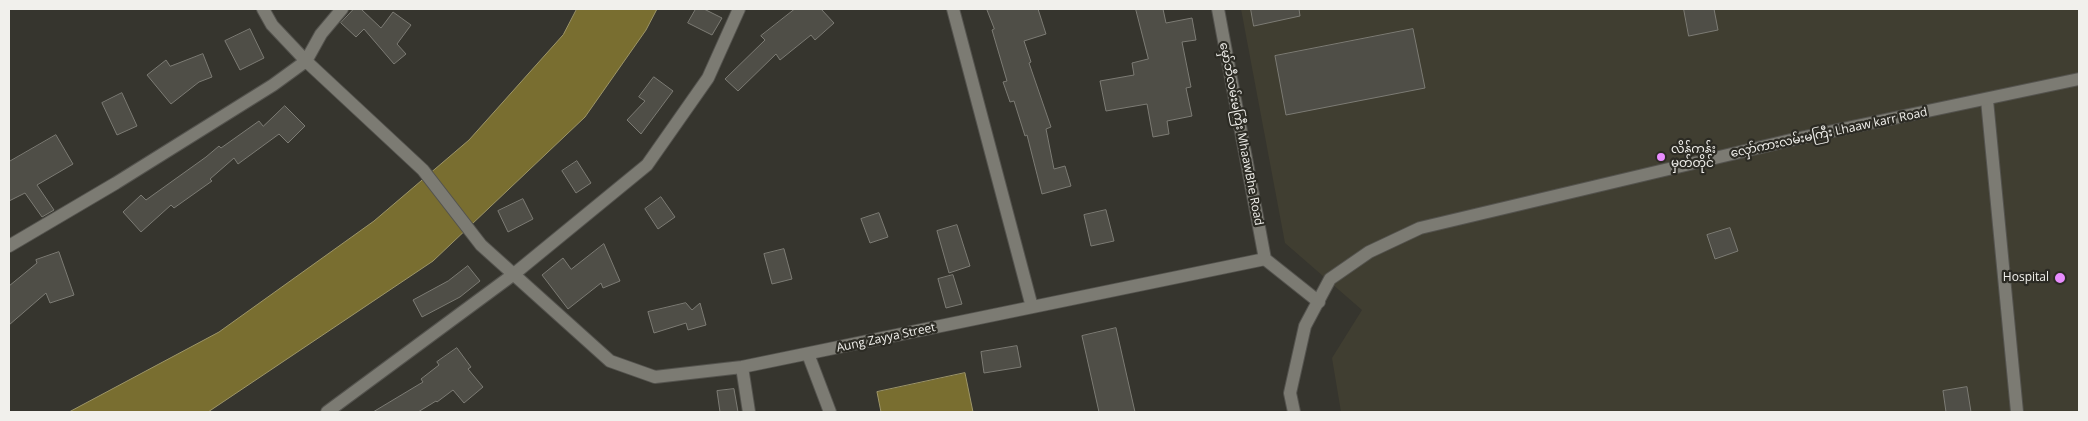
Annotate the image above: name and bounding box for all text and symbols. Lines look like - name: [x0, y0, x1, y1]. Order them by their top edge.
- street label: မှော်ဘီလမ်းမကြီး MhaawBhe Road: [1216, 41, 1266, 227]
- street label: လှော်ကားလမ်းမကြီး Lhaaw karr Road: [1729, 105, 1929, 161]
- place label: လိန်ကုန်း မှတ်တိုင်: [1671, 143, 1716, 171]
- marker: လိန်ကုန်း မှတ်တိုင်: [1655, 151, 1667, 163]
- place label: Hospital: [2003, 271, 2049, 285]
- marker: Hospital: [2053, 271, 2067, 285]
- street label: Aung Zayya Street: [835, 320, 937, 356]

